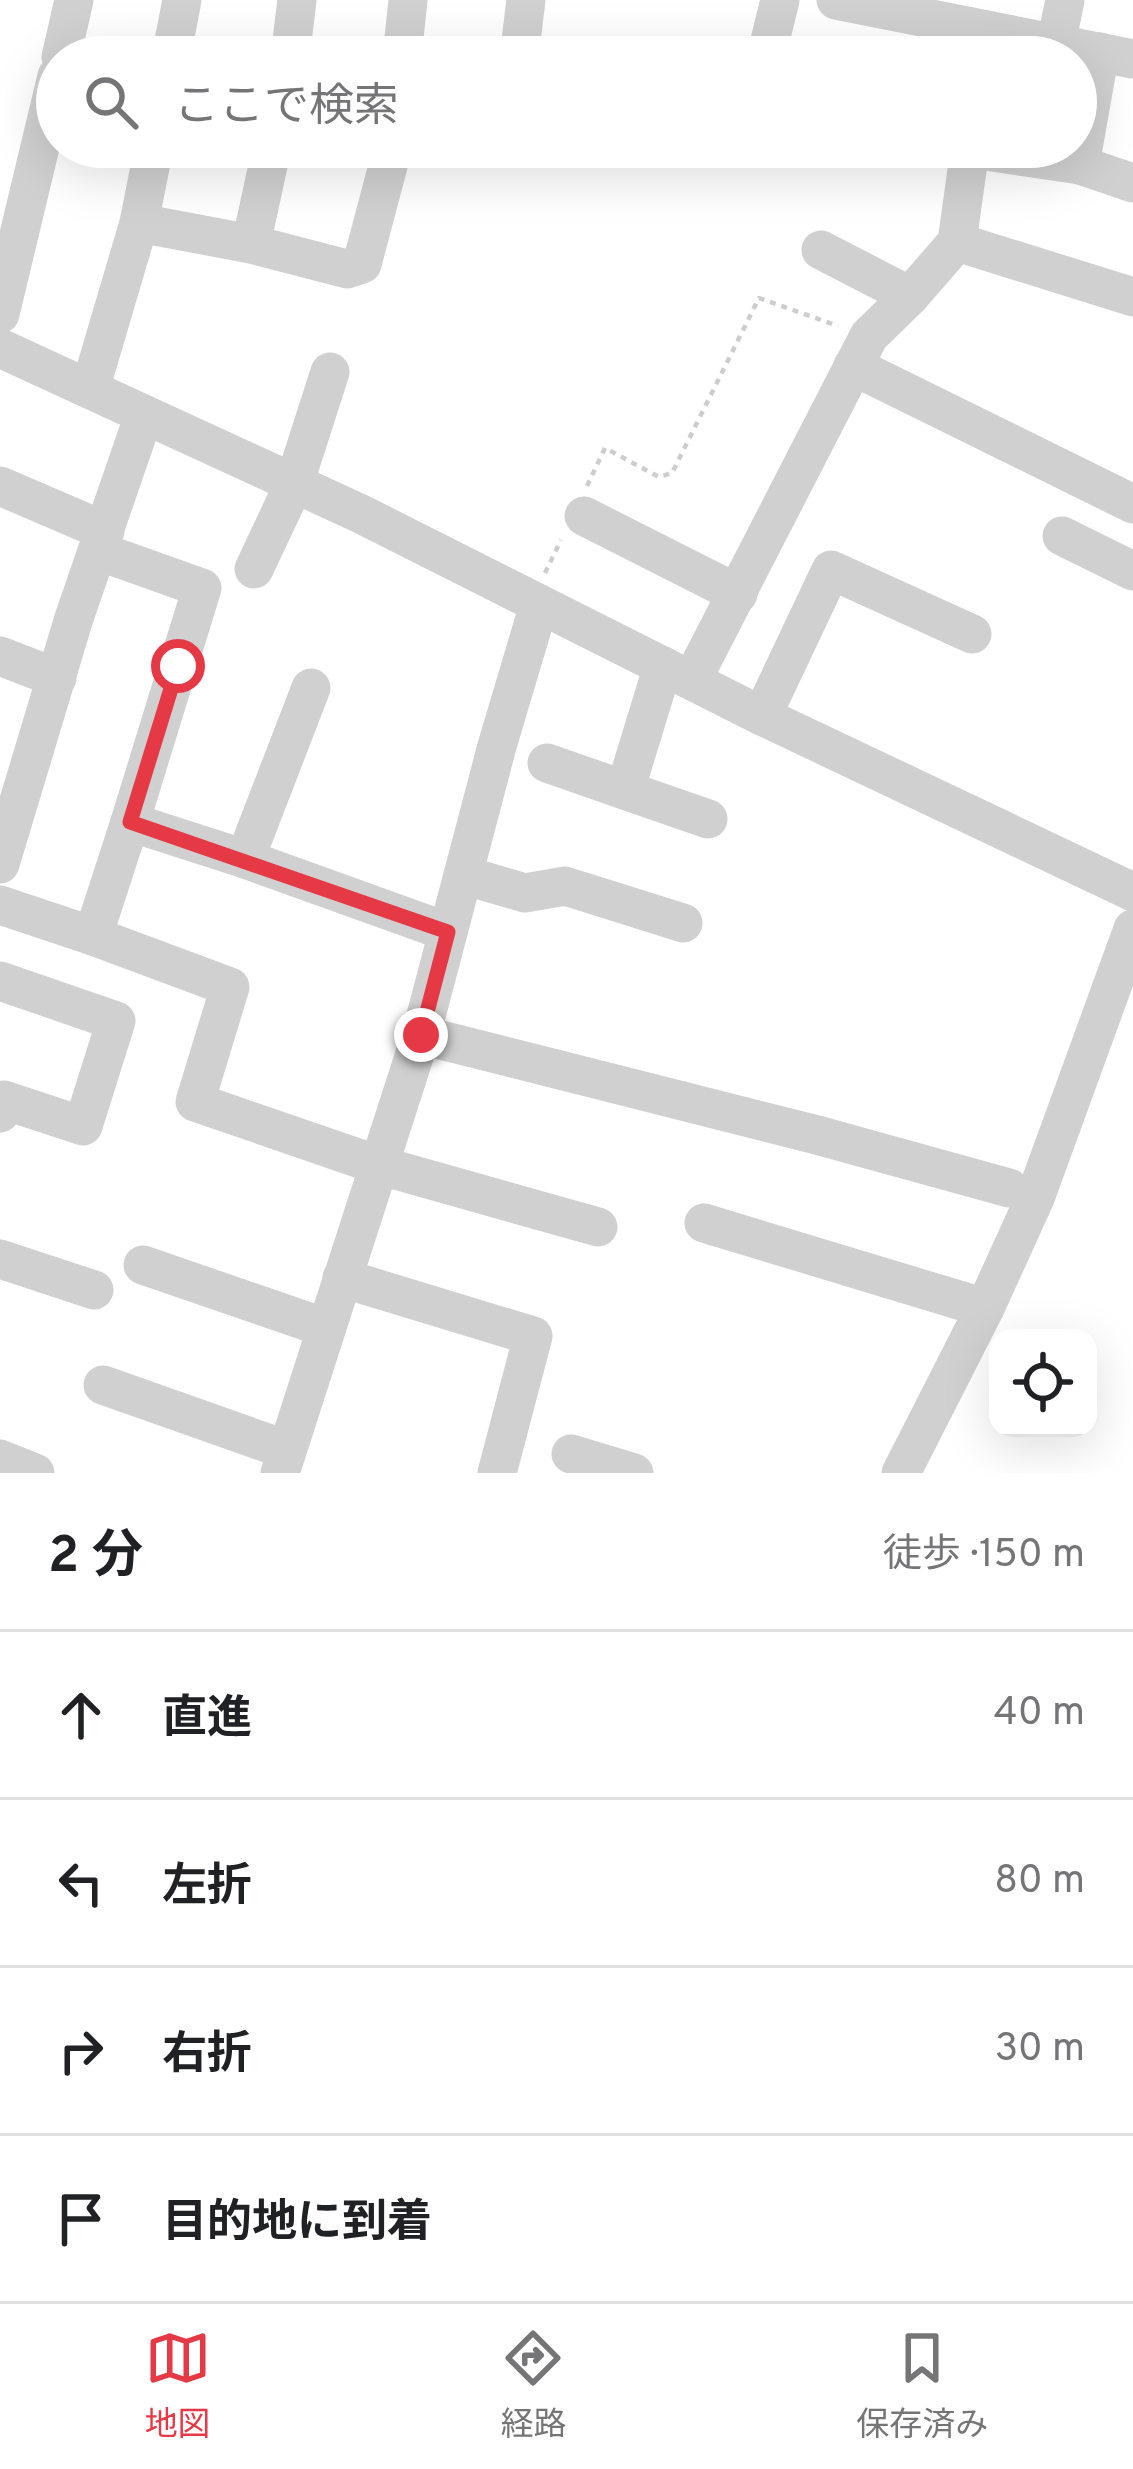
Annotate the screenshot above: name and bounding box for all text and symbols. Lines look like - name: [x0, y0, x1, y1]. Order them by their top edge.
- search box: [36, 36, 1097, 168]
- icon: search: [78, 69, 144, 135]
- text: ここで検索: [174, 80, 399, 137]
- route start: [151, 639, 205, 693]
- route end: [394, 1008, 448, 1062]
- map controls: [989, 1329, 1097, 1437]
- button: locate: [989, 1329, 1097, 1437]
- text: 2 分: [48, 1526, 143, 1591]
- text: 徒歩 · 150 m: [883, 1532, 1085, 1581]
- icon: ahead: [48, 1682, 114, 1748]
- text: 40 m: [994, 1690, 1085, 1739]
- text: 直進: [162, 1692, 252, 1749]
- icon: left: [48, 1850, 114, 1916]
- text: 80 m: [994, 1858, 1085, 1907]
- text: 左折: [162, 1860, 252, 1917]
- icon: right: [48, 2018, 114, 2084]
- text: 30 m: [995, 2026, 1085, 2075]
- text: 右折: [162, 2028, 252, 2085]
- icon: arrive: [48, 2186, 114, 2252]
- text: 目的地に到着: [162, 2196, 432, 2253]
- tab: 地図: [145, 2325, 211, 2448]
- tab: 経路: [500, 2325, 566, 2448]
- tab: 保存済み: [856, 2325, 988, 2448]

